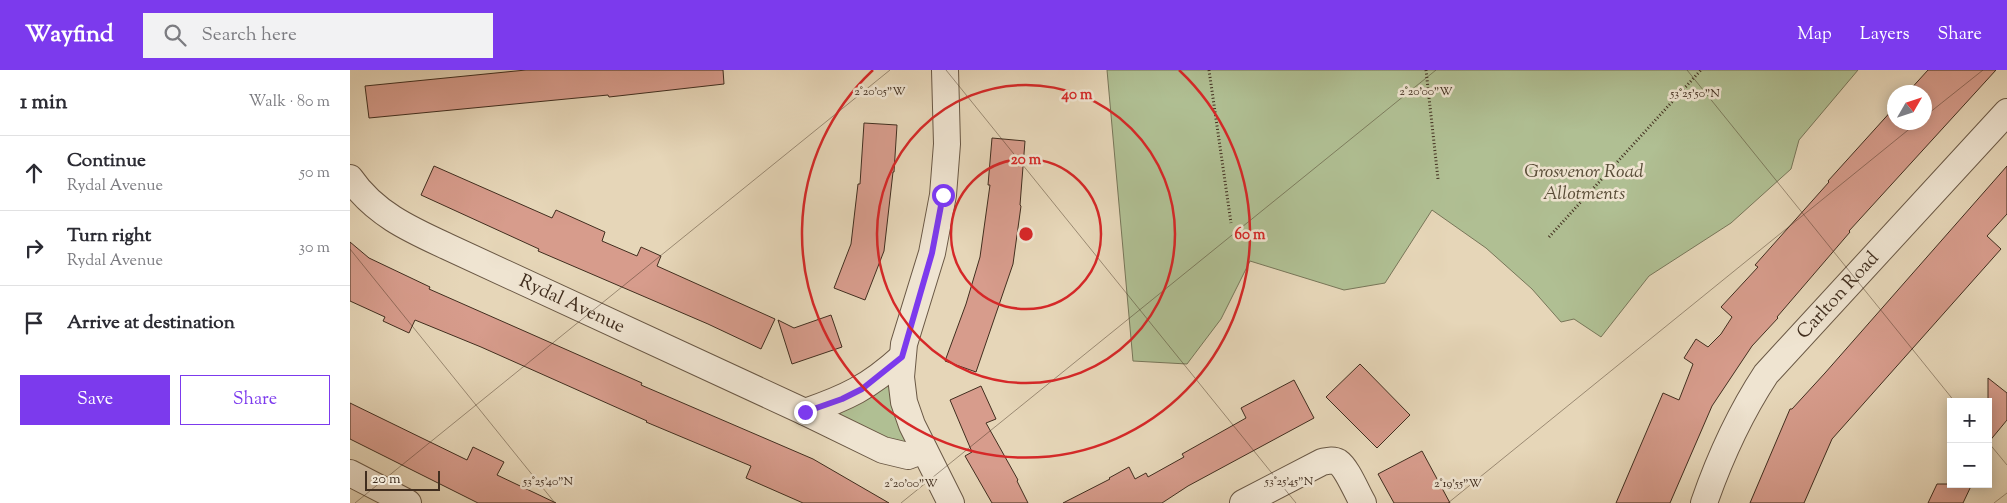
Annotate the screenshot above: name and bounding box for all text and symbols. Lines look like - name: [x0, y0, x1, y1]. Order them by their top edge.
- search box: [143, 13, 493, 58]
- text: Wayfind: [25, 18, 113, 52]
- icon: search: [161, 21, 189, 49]
- text: Search here: [201, 22, 297, 49]
- text: Map: [1797, 22, 1832, 48]
- text: Layers: [1860, 22, 1910, 48]
- text: Share: [1938, 22, 1982, 48]
- text: 2°20'05"W: [854, 83, 906, 101]
- text: 2°20'00"W: [1399, 83, 1453, 101]
- text: 40 m: [1061, 85, 1093, 106]
- text: 53°25'50"N: [1669, 85, 1720, 103]
- north arrow: [1887, 85, 1932, 130]
- text: 1 min: [20, 88, 67, 118]
- text: Walk · 80 m: [248, 91, 330, 114]
- text: Continue: [67, 148, 146, 175]
- text: 20 m: [1011, 150, 1042, 171]
- icon: ahead: [20, 159, 48, 187]
- park label: Grosvenor Road Allotments: [1524, 159, 1644, 208]
- text: 50 m: [299, 162, 330, 185]
- text: Rydal Avenue: [67, 175, 163, 198]
- route start: [932, 184, 955, 207]
- text: Turn right: [67, 223, 151, 250]
- centre of rings: [1017, 225, 1035, 243]
- text: 60 m: [1235, 225, 1266, 246]
- icon: right: [20, 234, 48, 262]
- text: 30 m: [299, 237, 330, 260]
- street label: Carlton Road: [1791, 246, 1886, 345]
- text: Rydal Avenue: [67, 250, 163, 273]
- street label: Rydal Avenue: [514, 268, 630, 341]
- icon: arrive: [20, 309, 48, 337]
- text: Arrive at destination: [67, 310, 235, 337]
- button: Save: [20, 375, 170, 425]
- button: Share: [180, 375, 330, 425]
- map controls: [1947, 398, 1992, 488]
- button: +: [1947, 398, 1992, 443]
- route end: [794, 401, 817, 424]
- button: −: [1947, 443, 1992, 488]
- scale bar: [365, 468, 440, 491]
- text: 20 m: [372, 470, 401, 490]
- text: 53°25'40"N: [522, 473, 574, 491]
- text: 53°25'45"N: [1264, 473, 1314, 491]
- text: 2°20'00"W: [884, 475, 938, 493]
- text: 2°19'55"W: [1434, 475, 1483, 493]

